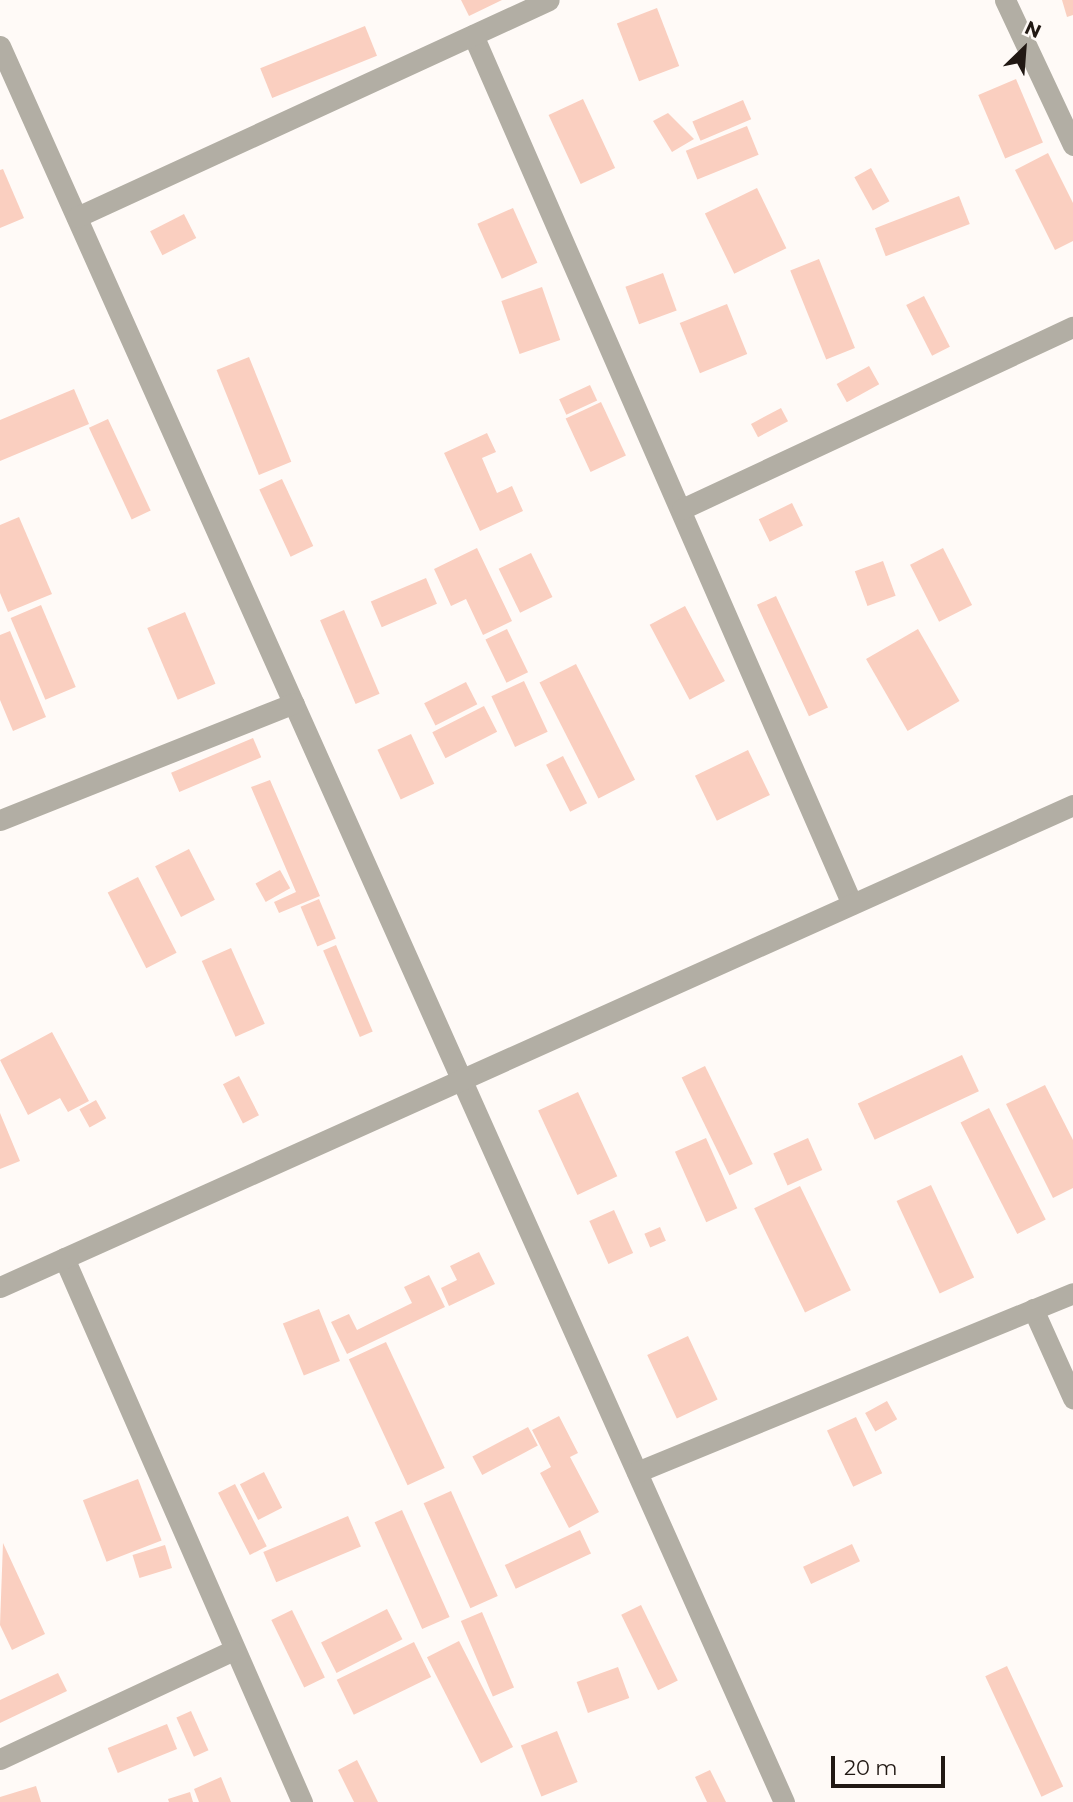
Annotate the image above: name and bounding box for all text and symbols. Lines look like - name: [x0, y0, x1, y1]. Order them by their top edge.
- north arrow: [989, 14, 1059, 84]
- text: N: [1021, 16, 1045, 43]
- scale bar: [835, 1742, 949, 1786]
- text: 20 m: [844, 1755, 898, 1780]

